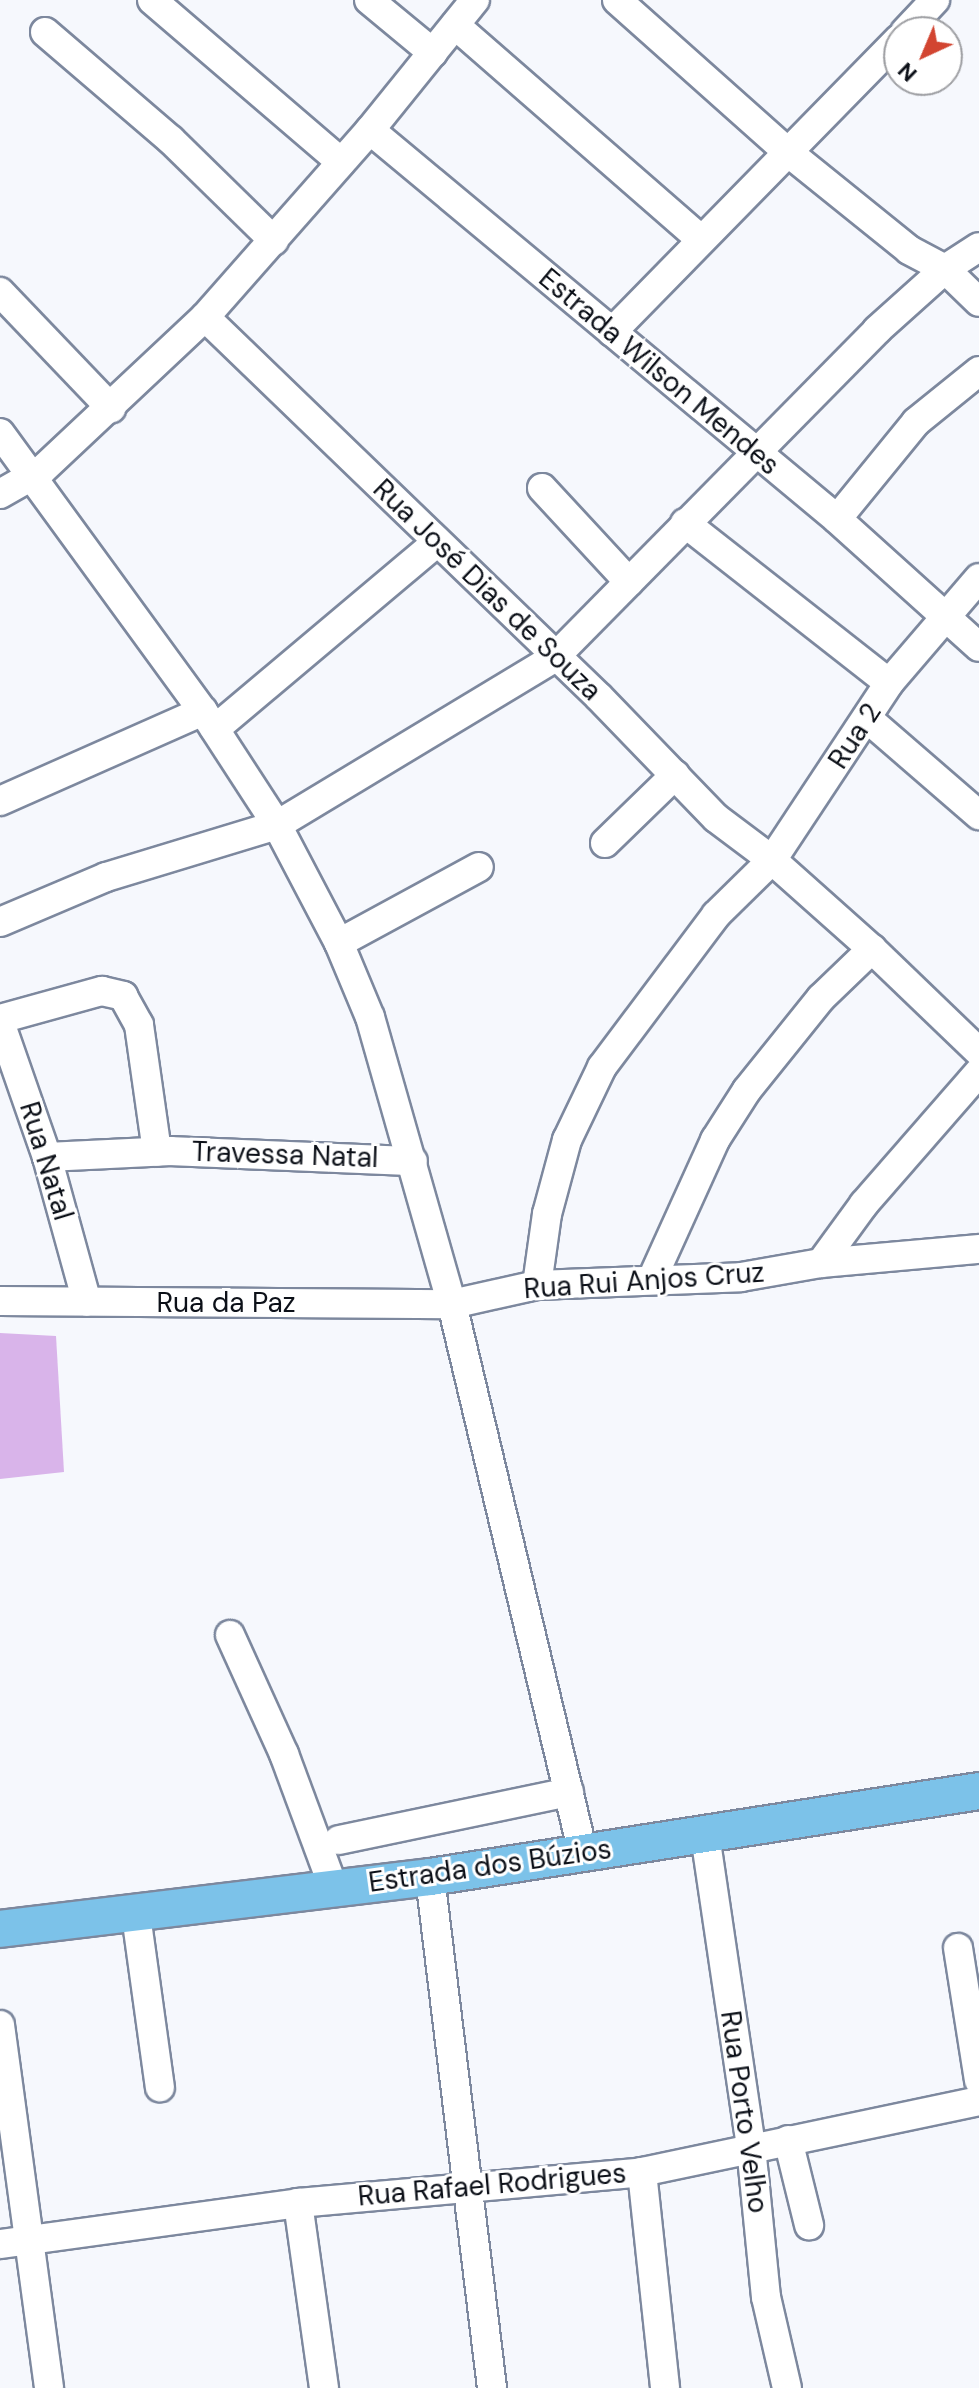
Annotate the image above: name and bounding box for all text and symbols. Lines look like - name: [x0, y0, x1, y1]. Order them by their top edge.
- north arrow: [883, 16, 963, 96]
- text: N: [892, 56, 923, 88]
- street label: Estrada Wilson Mendes: [532, 262, 786, 482]
- street label: Rua José Dias de Souza: [366, 472, 608, 708]
- street label: Rua 2: [821, 697, 889, 775]
- street label: Rua Natal: [12, 1098, 80, 1224]
- street label: Travessa Natal: [191, 1135, 379, 1175]
- street label: Rua Rui Anjos Cruz: [523, 1256, 765, 1306]
- street label: Rua da Paz: [156, 1286, 296, 1320]
- street label: Estrada dos Búzios: [366, 1832, 614, 1900]
- street label: Rua Porto Velho: [713, 2009, 775, 2215]
- street label: Rua Rafael Rodrigues: [356, 2157, 628, 2213]

